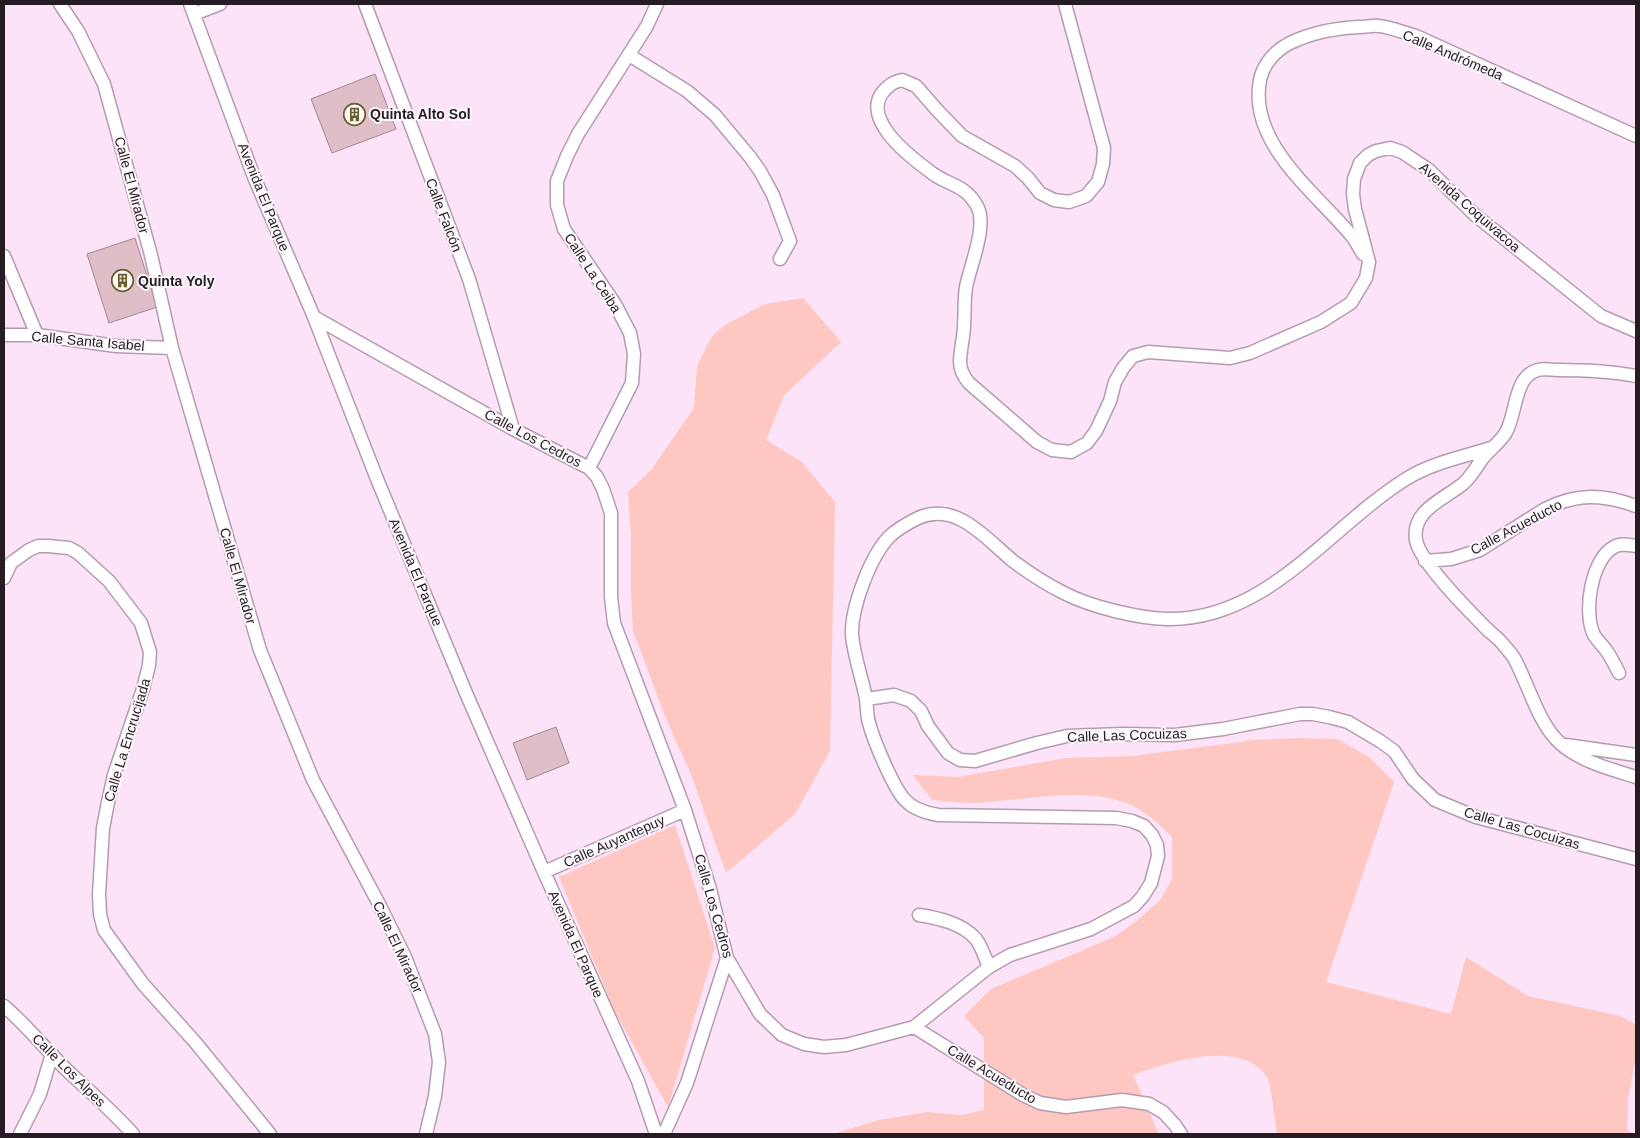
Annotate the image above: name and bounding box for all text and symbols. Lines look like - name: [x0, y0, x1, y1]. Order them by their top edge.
- street label: Calle Andrómeda: [1400, 27, 1506, 83]
- building icon: Quinta Alto Sol: [342, 102, 366, 126]
- place label: Quinta Alto Sol: [370, 106, 471, 122]
- street label: Calle El Mirador: [111, 135, 153, 235]
- street label: Avenida El Parque: [235, 140, 293, 254]
- street label: Avenida Coquivacoa: [1416, 159, 1524, 255]
- street label: Calle Falcón: [423, 176, 465, 254]
- street label: Calle La Ceiba: [561, 230, 625, 316]
- building icon: Quinta Yoly: [110, 269, 134, 293]
- place label: Quinta Yoly: [138, 273, 215, 289]
- street label: Calle Santa Isabel: [31, 328, 145, 354]
- street label: Calle Los Cedros: [482, 406, 584, 470]
- street label: Calle Acueducto: [1468, 496, 1565, 558]
- street label: Avenida El Parque: [386, 516, 446, 629]
- street label: Calle El Mirador: [217, 526, 260, 626]
- street label: Calle La Encrucijada: [101, 676, 153, 804]
- street label: Calle Las Cocuizas: [1067, 725, 1187, 745]
- street label: Calle Las Cocuizas: [1462, 804, 1582, 852]
- street label: Calle Auyantepuy: [561, 812, 667, 870]
- street label: Calle Los Cedros: [692, 852, 736, 960]
- street label: Avenida El Parque: [545, 888, 607, 1000]
- street label: Calle El Mirador: [370, 898, 426, 996]
- street label: Calle Los Alpes: [29, 1030, 109, 1110]
- street label: Calle Acueducto: [945, 1041, 1040, 1107]

